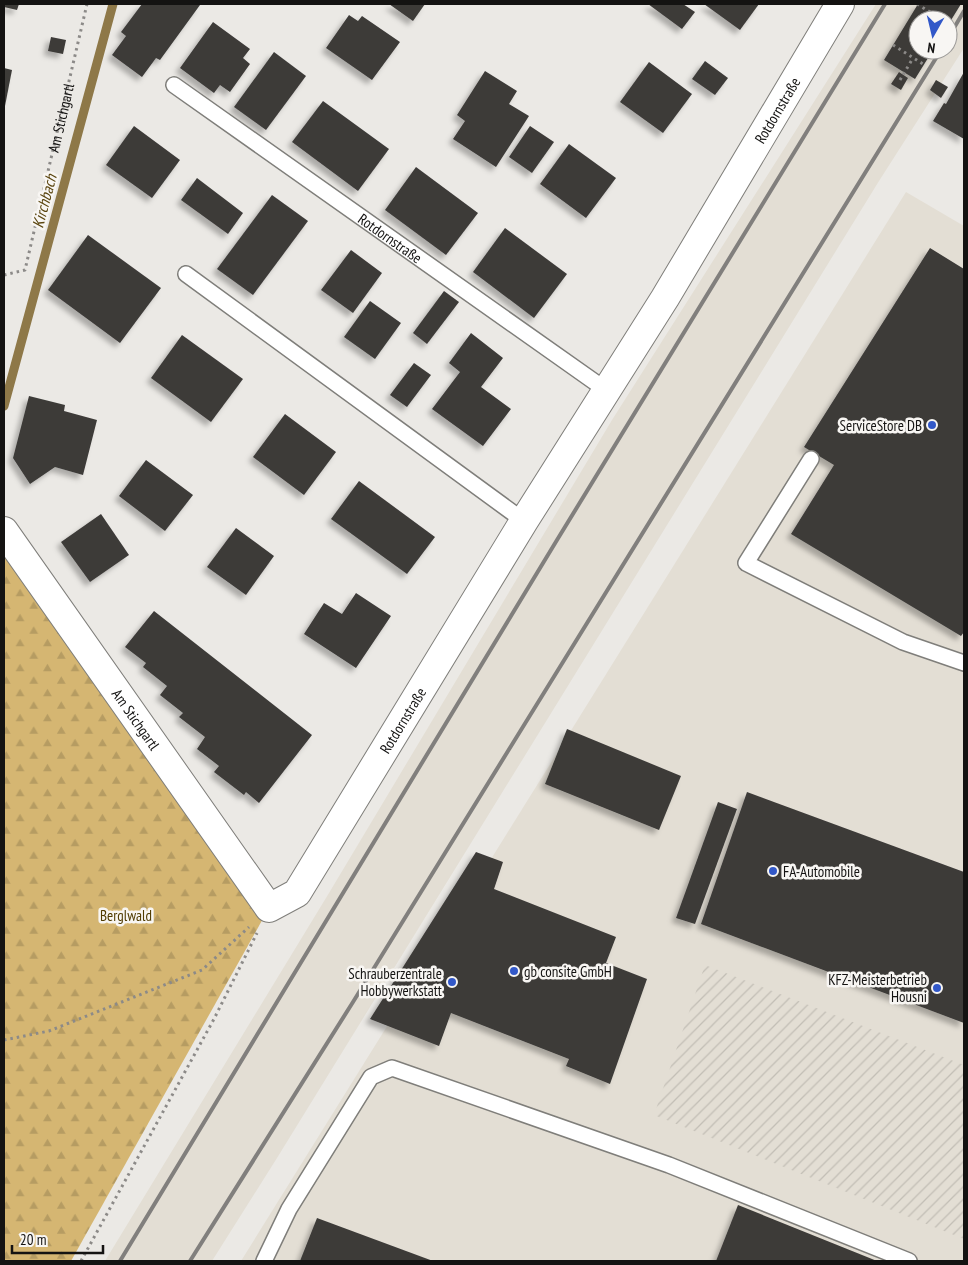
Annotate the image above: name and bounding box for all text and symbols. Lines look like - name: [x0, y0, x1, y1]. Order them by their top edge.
- north arrow: [908, 10, 958, 60]
- text: N: [926, 38, 936, 57]
- street label: Rotdornstraße: [750, 73, 804, 147]
- street label: Am Stichgartl: [43, 81, 78, 154]
- water label: Kirchbach: [27, 171, 61, 230]
- street label: Rotdornstraße: [355, 209, 426, 267]
- place label: ServiceStore DB: [840, 416, 922, 435]
- marker: ServiceStore DB: [926, 419, 938, 431]
- street label: Rotdornstraße: [375, 684, 430, 757]
- street label: Am Stichgartl: [108, 685, 165, 754]
- place label: FA-Automobile: [783, 862, 860, 881]
- marker: FA-Automobile: [767, 865, 779, 877]
- park label: Berglwald: [100, 906, 152, 925]
- place label: gb consite GmbH: [524, 962, 612, 981]
- place label: Schrauberzentrale Hobbywerkstatt: [348, 964, 442, 1000]
- marker: gb consite GmbH: [508, 965, 520, 977]
- place label: KFZ-Meisterbetrieb Housni: [828, 970, 927, 1006]
- marker: Schrauberzentrale Hobbywerkstatt: [446, 976, 458, 988]
- marker: KFZ-Meisterbetrieb Housni: [931, 982, 943, 994]
- scale bar: [12, 1222, 104, 1254]
- text: 20 m: [20, 1230, 46, 1249]

